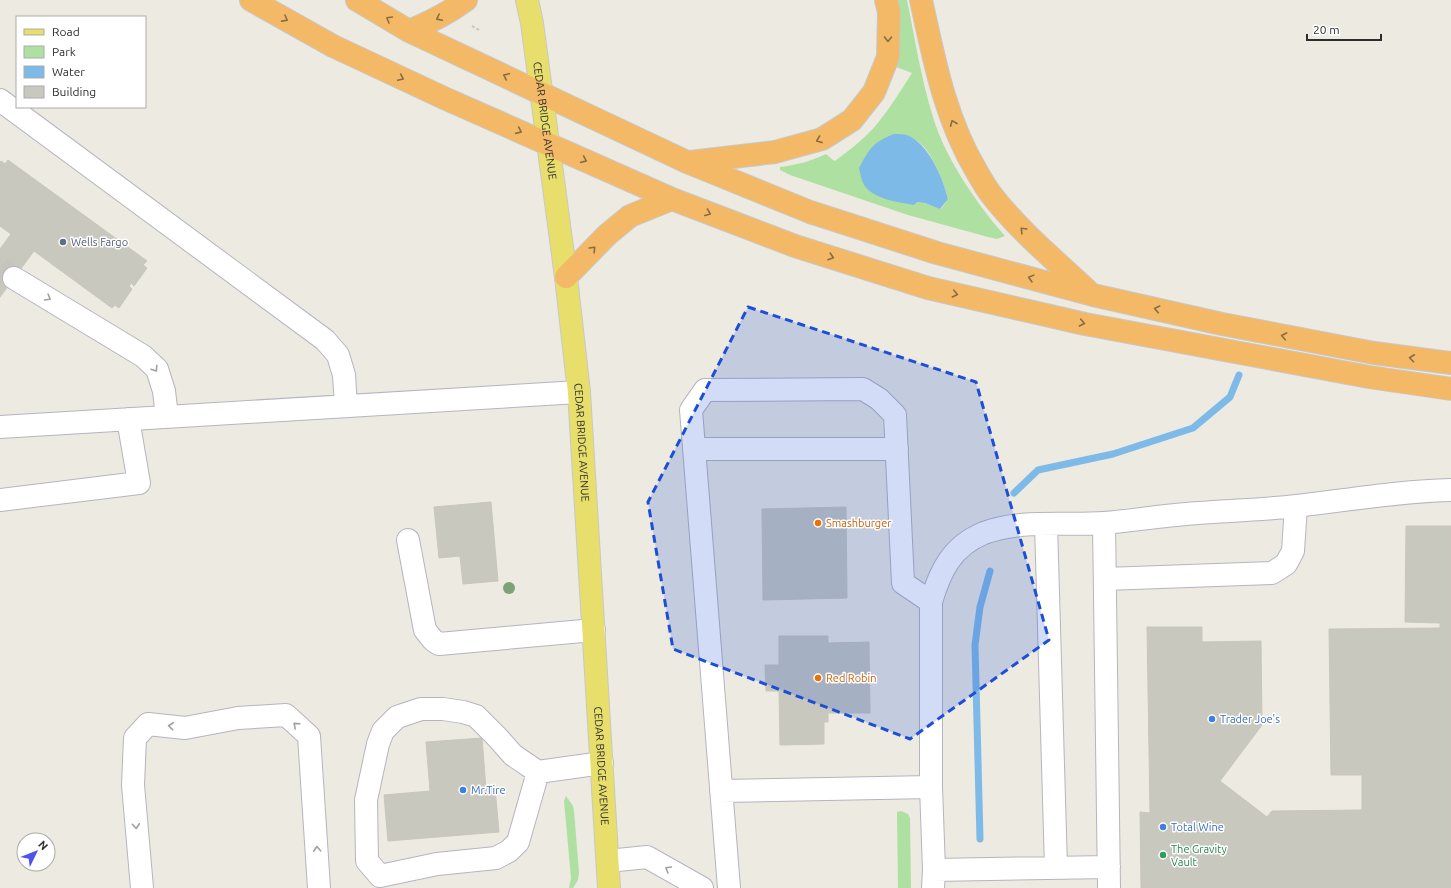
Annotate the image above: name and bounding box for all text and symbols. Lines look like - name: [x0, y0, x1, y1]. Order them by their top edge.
- one-way arrow: [436, 13, 443, 21]
- one-way arrow: [281, 14, 288, 22]
- legend: [16, 16, 146, 108]
- one-way arrow: [386, 16, 393, 24]
- scale bar: [1307, 16, 1381, 42]
- text: 20 m: [1313, 23, 1340, 36]
- text: Road: [52, 25, 80, 38]
- one-way arrow: [884, 36, 892, 42]
- text: Park: [52, 45, 76, 58]
- street label: CEDAR BRIDGE AVENUE: [531, 61, 559, 180]
- text: Water: [52, 65, 85, 78]
- one-way arrow: [397, 73, 404, 81]
- one-way arrow: [503, 73, 510, 81]
- text: Building: [52, 85, 96, 98]
- one-way arrow: [949, 119, 957, 126]
- one-way arrow: [516, 127, 523, 135]
- one-way arrow: [816, 135, 823, 143]
- one-way arrow: [579, 155, 587, 163]
- one-way arrow: [705, 208, 712, 216]
- one-way arrow: [1020, 228, 1028, 235]
- place label: Wells Fargo: [71, 236, 128, 248]
- marker: Wells Fargo: [58, 237, 68, 247]
- one-way arrow: [588, 246, 596, 254]
- one-way arrow: [827, 252, 834, 261]
- one-way arrow: [1028, 275, 1034, 283]
- one-way arrow: [952, 290, 958, 298]
- one-way arrow: [44, 293, 51, 300]
- one-way arrow: [1154, 306, 1160, 314]
- one-way arrow: [1079, 319, 1085, 327]
- one-way arrow: [1281, 332, 1287, 341]
- one-way arrow: [1409, 354, 1415, 363]
- one-way arrow: [150, 365, 157, 372]
- street label: CEDAR BRIDGE AVENUE: [572, 382, 592, 502]
- place label: Smashburger: [826, 517, 892, 529]
- marker: Smashburger: [813, 518, 823, 528]
- place label: Red Robin: [826, 672, 877, 684]
- marker: Red Robin: [813, 673, 823, 683]
- street label: CEDAR BRIDGE AVENUE: [592, 706, 611, 825]
- place label: Trader Joe's: [1220, 713, 1280, 725]
- marker: Trader Joe's: [1207, 714, 1217, 724]
- one-way arrow: [168, 722, 174, 731]
- one-way arrow: [293, 722, 301, 730]
- place label: Mr.Tire: [471, 784, 506, 796]
- marker: Mr.Tire: [458, 785, 468, 795]
- place label: Total Wine: [1171, 821, 1224, 833]
- marker: Total Wine: [1158, 822, 1168, 832]
- one-way arrow: [131, 823, 140, 829]
- north arrow: [16, 832, 56, 872]
- text: N: [36, 838, 51, 852]
- place label: The Gravity Vault: [1171, 843, 1227, 868]
- one-way arrow: [313, 846, 321, 852]
- marker: The Gravity Vault: [1158, 850, 1168, 860]
- one-way arrow: [665, 866, 672, 873]

